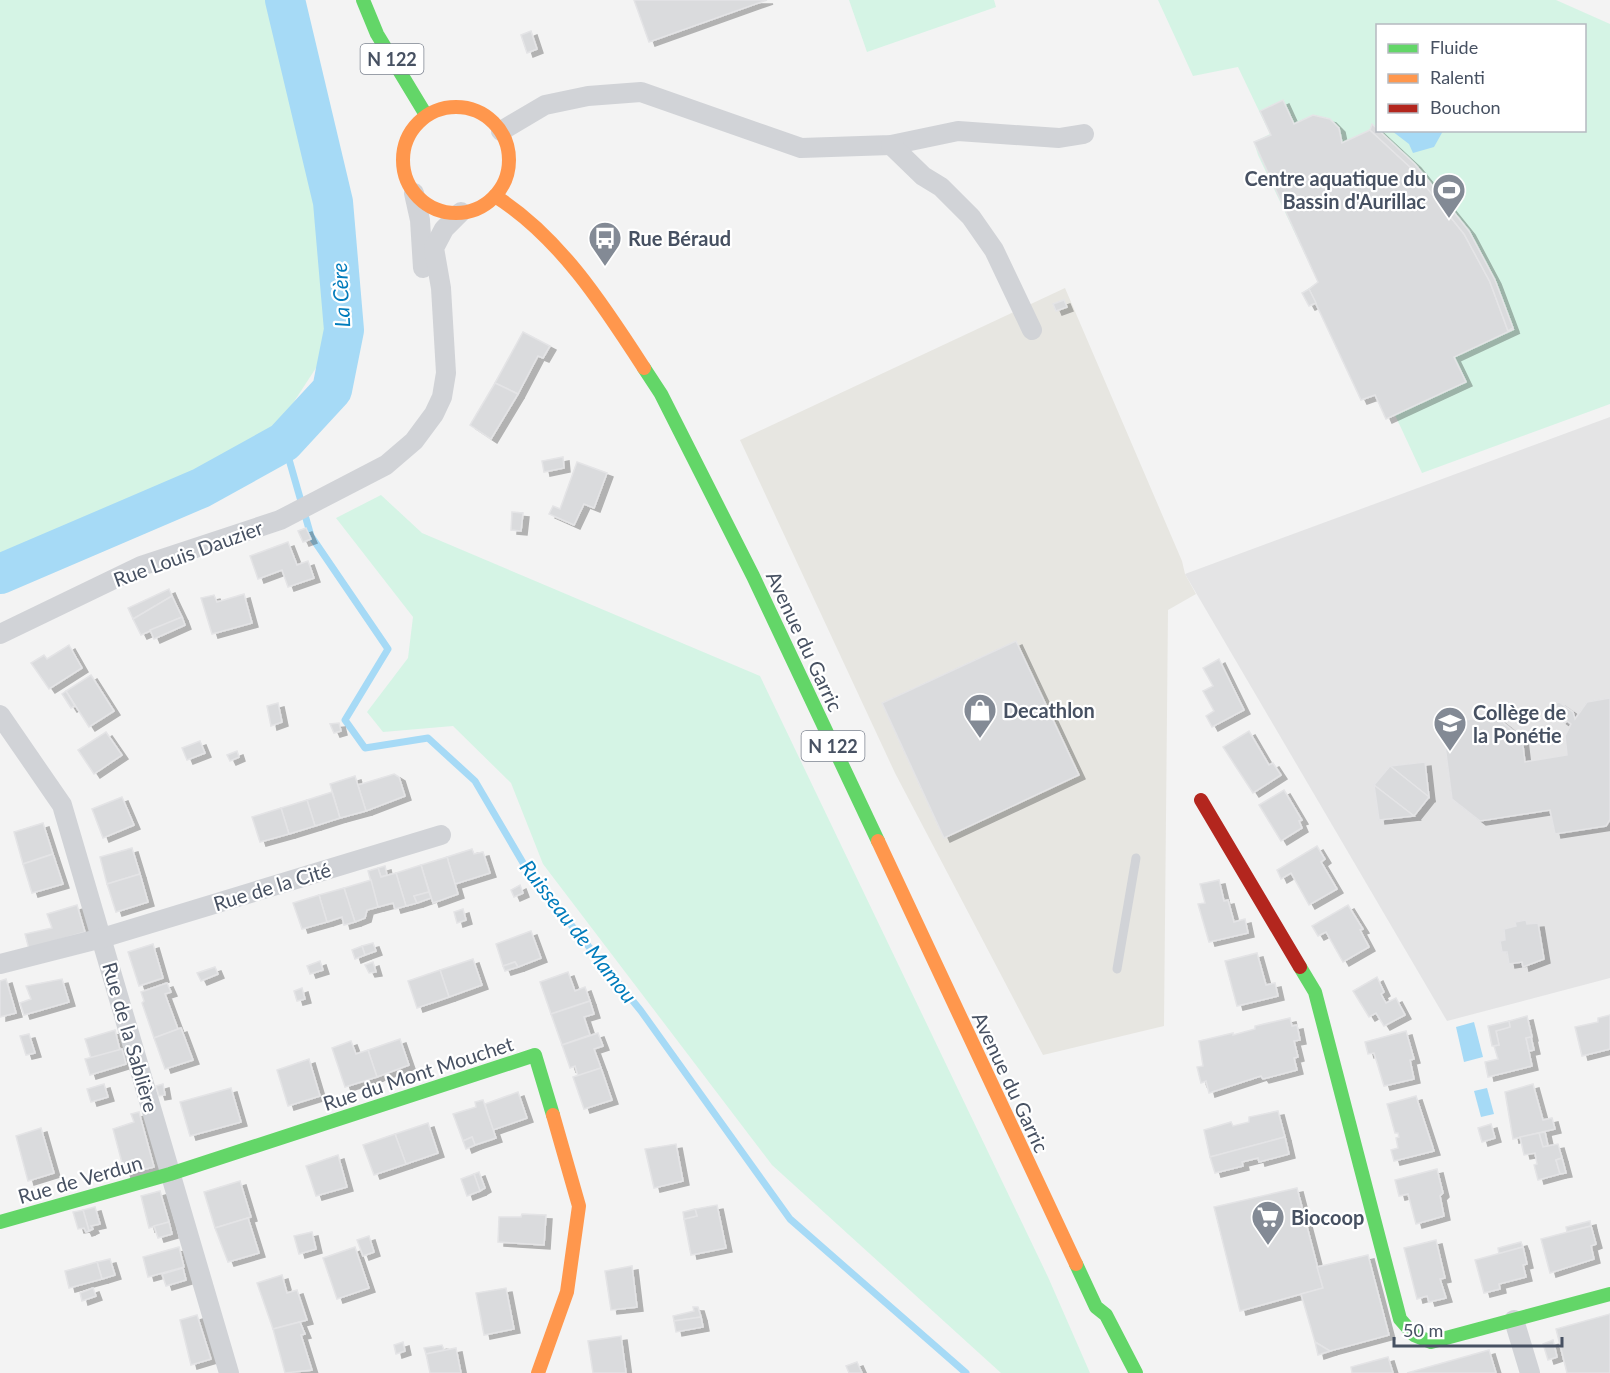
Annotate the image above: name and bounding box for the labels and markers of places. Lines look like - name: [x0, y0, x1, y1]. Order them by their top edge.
- place label: Centre aquatique du Bassin d'Aurillac: [1245, 166, 1426, 213]
- sports icon: Centre aquatique du Bassin d'Aurillac: [1431, 172, 1467, 219]
- bus stop icon: Rue Béraud: [587, 220, 623, 267]
- place label: Rue Béraud: [628, 226, 731, 250]
- shop icon: Decathlon: [962, 692, 998, 739]
- place label: Decathlon: [1003, 698, 1095, 722]
- place label: Collège de la Ponétie: [1473, 700, 1566, 747]
- school or university icon: Collège de la Ponétie: [1432, 705, 1468, 752]
- supermarket icon: Biocoop: [1250, 1199, 1286, 1246]
- place label: Biocoop: [1291, 1205, 1364, 1229]

